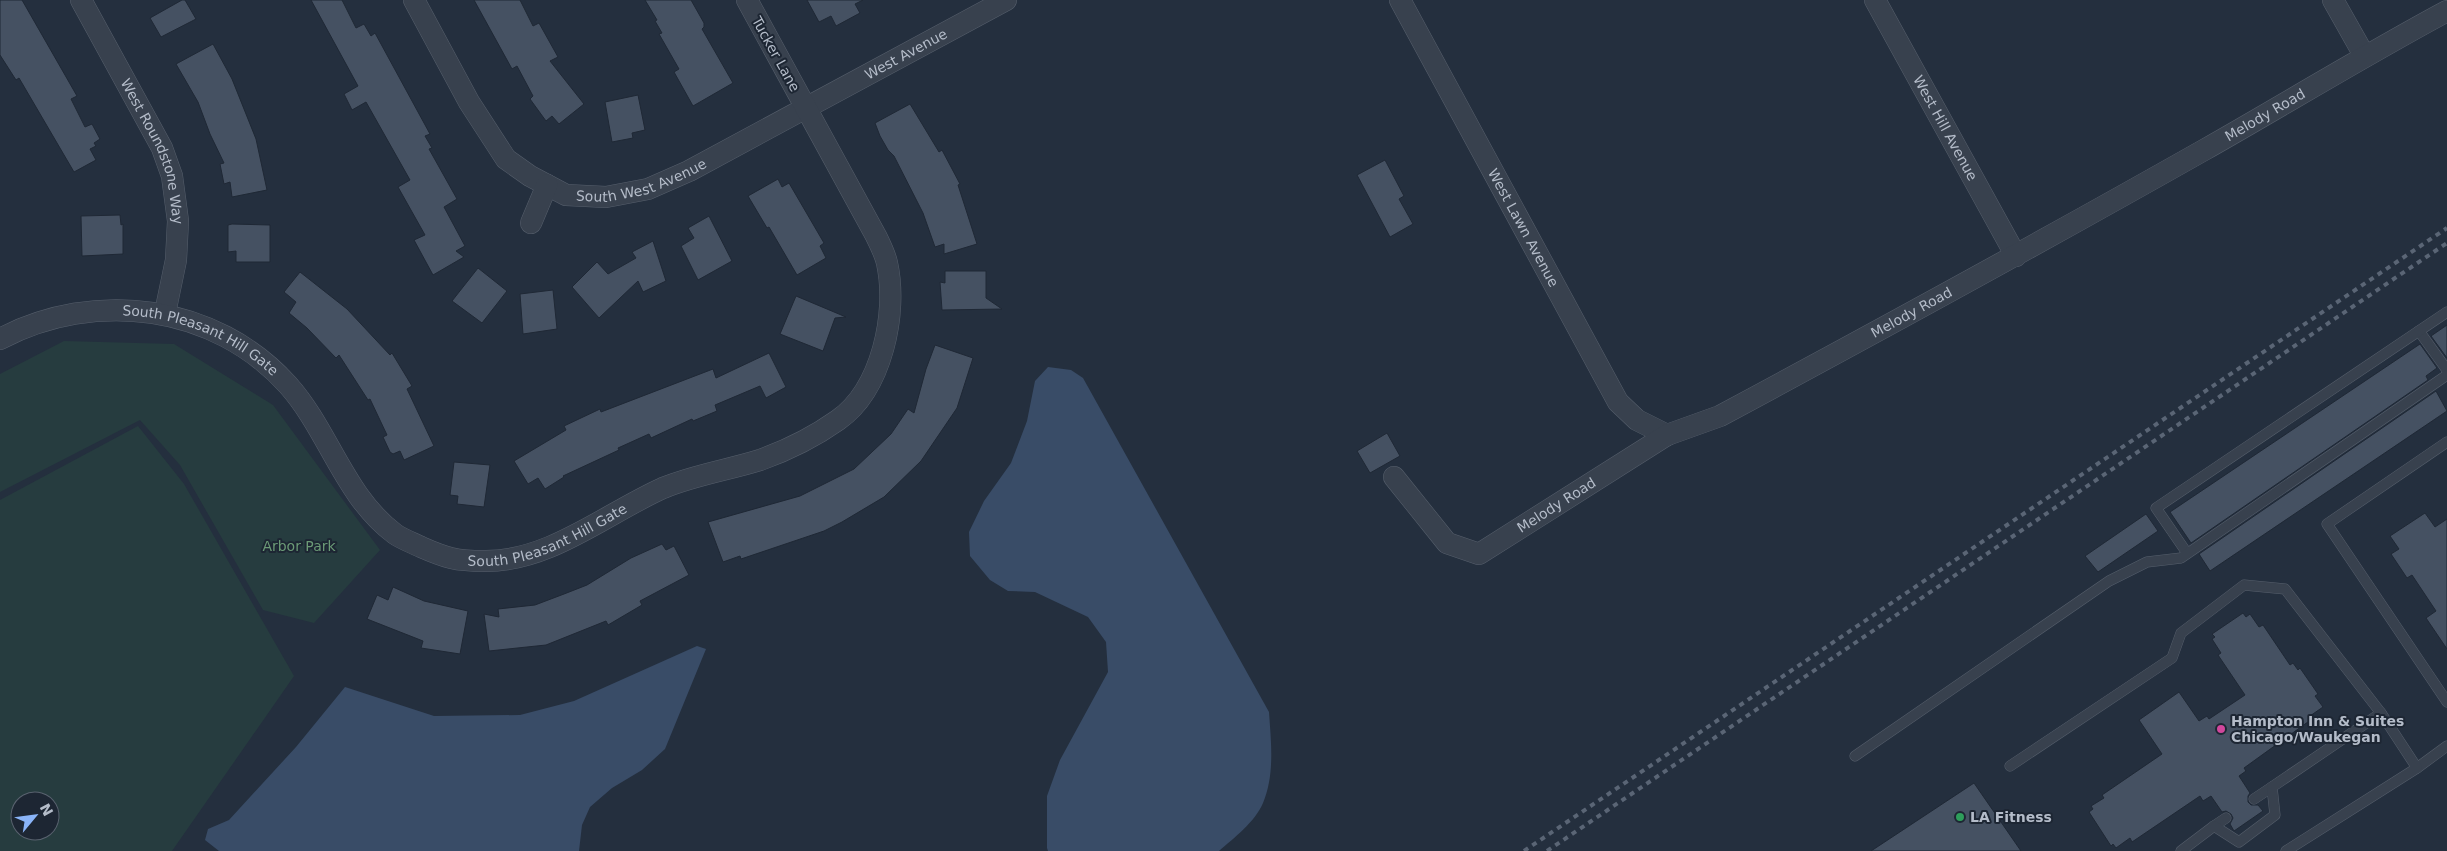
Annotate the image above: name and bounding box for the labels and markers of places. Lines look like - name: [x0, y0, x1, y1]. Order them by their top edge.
- place label: Hampton Inn & Suites Chicago/Waukegan: [2231, 713, 2404, 745]
- marker: Hampton Inn & Suites Chicago/Waukegan: [2215, 723, 2227, 735]
- place label: LA Fitness: [1970, 809, 2052, 825]
- marker: LA Fitness: [1954, 811, 1966, 823]

